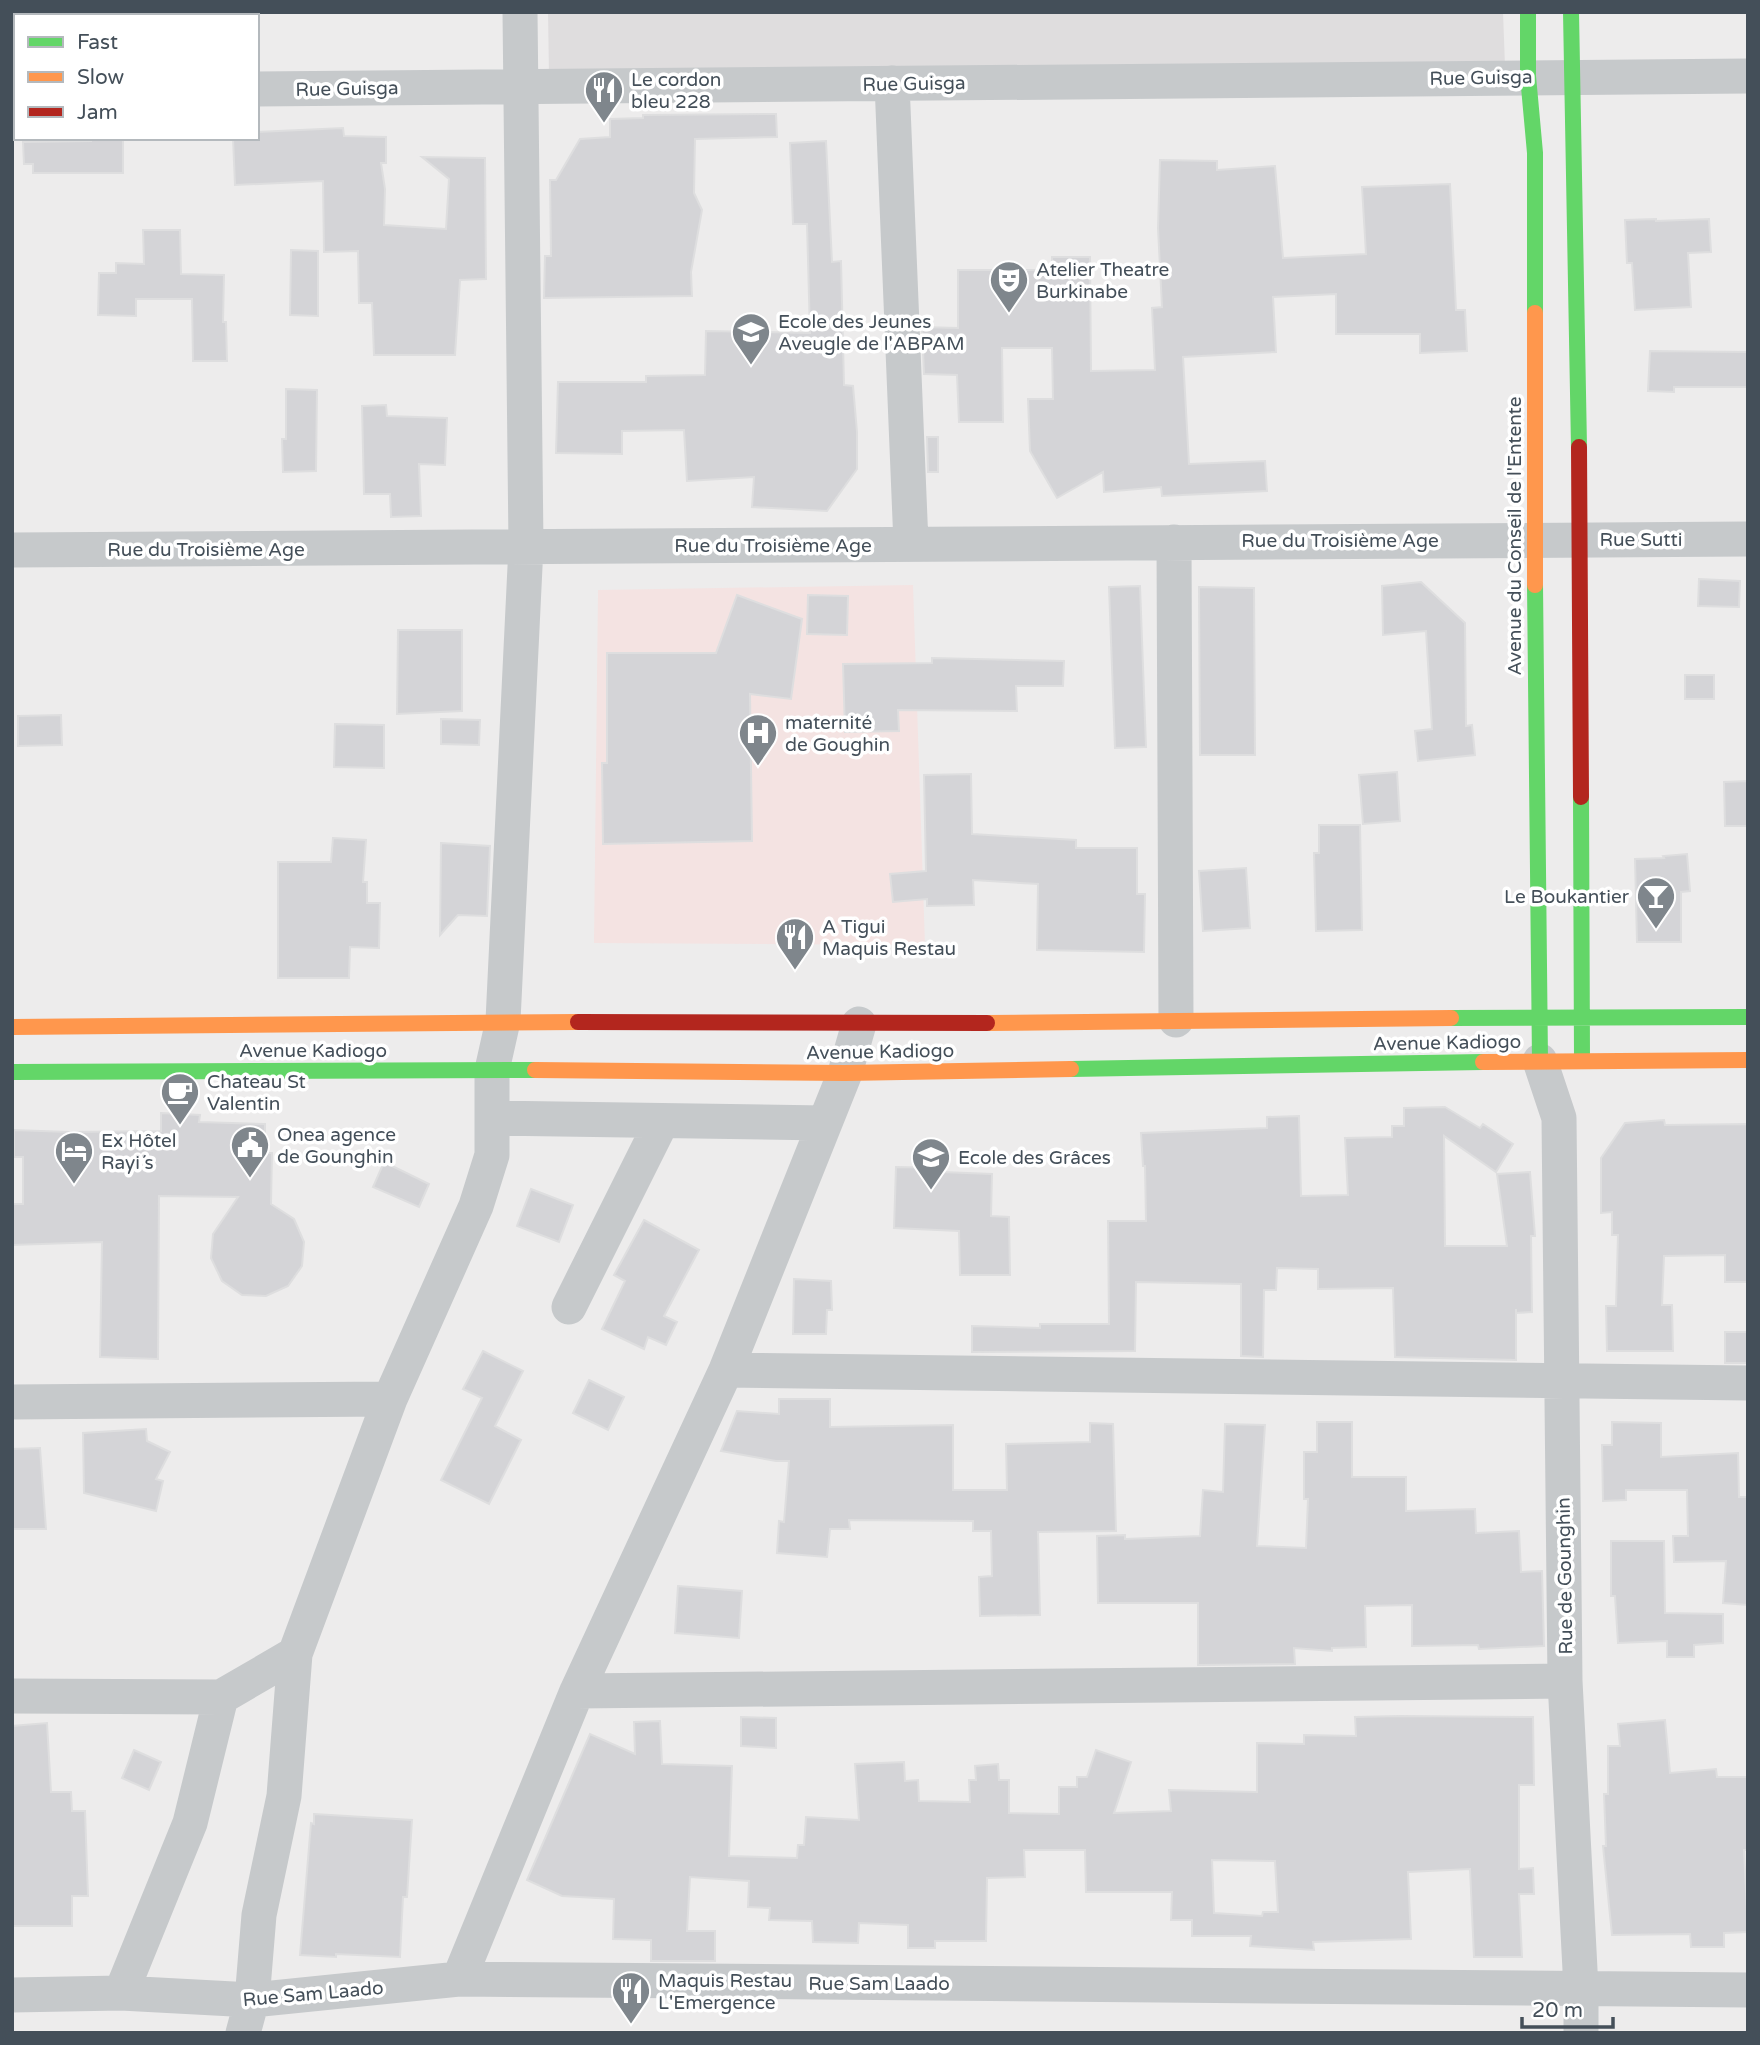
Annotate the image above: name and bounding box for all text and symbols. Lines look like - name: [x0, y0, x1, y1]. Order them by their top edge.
- legend: [14, 14, 259, 140]
- text: Fast: [77, 30, 118, 55]
- text: Slow: [77, 65, 125, 90]
- street label: Rue Guisga: [1429, 66, 1533, 90]
- restaurant icon: Le cordon bleu 228: [583, 69, 625, 124]
- place label: Le cordon bleu 228: [631, 69, 721, 113]
- street label: Rue Guisga: [862, 72, 966, 96]
- street label: Rue Guisga: [295, 77, 399, 101]
- text: Jam: [77, 100, 118, 125]
- theatre icon: Atelier Theatre Burkinabe: [988, 259, 1030, 314]
- place label: Atelier Theatre Burkinabe: [1036, 259, 1169, 303]
- school or university icon: Ecole des Jeunes Aveugle de l'ABPAM: [730, 311, 772, 366]
- place label: Ecole des Jeunes Aveugle de l'ABPAM: [778, 311, 965, 355]
- street label: Avenue du Conseil de l'Entente: [1504, 397, 1526, 675]
- street label: Rue Sutti: [1599, 529, 1683, 551]
- street label: Rue du Troisième Age: [1241, 530, 1439, 552]
- street label: Rue du Troisième Age: [674, 535, 872, 557]
- street label: Rue du Troisième Age: [107, 539, 305, 561]
- hospital icon: maternité de Goughin: [737, 712, 779, 767]
- place label: maternité de Goughin: [785, 712, 890, 756]
- bar icon: Le Boukantier: [1635, 875, 1677, 930]
- place label: Le Boukantier: [1504, 886, 1630, 908]
- restaurant icon: A Tigui Maquis Restau: [774, 916, 816, 971]
- place label: A Tigui Maquis Restau: [822, 916, 956, 960]
- street label: Avenue Kadiogo: [1373, 1031, 1521, 1055]
- street label: Avenue Kadiogo: [239, 1040, 387, 1062]
- street label: Avenue Kadiogo: [806, 1040, 954, 1064]
- cafe icon: Chateau St Valentin: [159, 1071, 201, 1126]
- place label: Chateau St Valentin: [207, 1071, 306, 1115]
- public building icon: Onea agence de Gounghin: [229, 1124, 271, 1179]
- place label: Onea agence de Gounghin: [277, 1124, 396, 1168]
- hotel icon: Ex Hôtel Rayi´s: [53, 1130, 95, 1185]
- place label: Ex Hôtel Rayi´s: [101, 1130, 177, 1174]
- school or university icon: Ecole des Grâces: [910, 1136, 952, 1191]
- place label: Ecole des Grâces: [958, 1147, 1111, 1169]
- street label: Rue de Gounghin: [1553, 1497, 1577, 1655]
- restaurant icon: Maquis Restau L'Emergence: [610, 1970, 652, 2025]
- place label: Maquis Restau L'Emergence: [658, 1970, 792, 2014]
- street label: Rue Sam Laado: [808, 1973, 950, 1995]
- street label: Rue Sam Laado: [242, 1977, 384, 2011]
- scale bar: [1522, 1986, 1613, 2030]
- text: 20 m: [1532, 1998, 1583, 2023]

